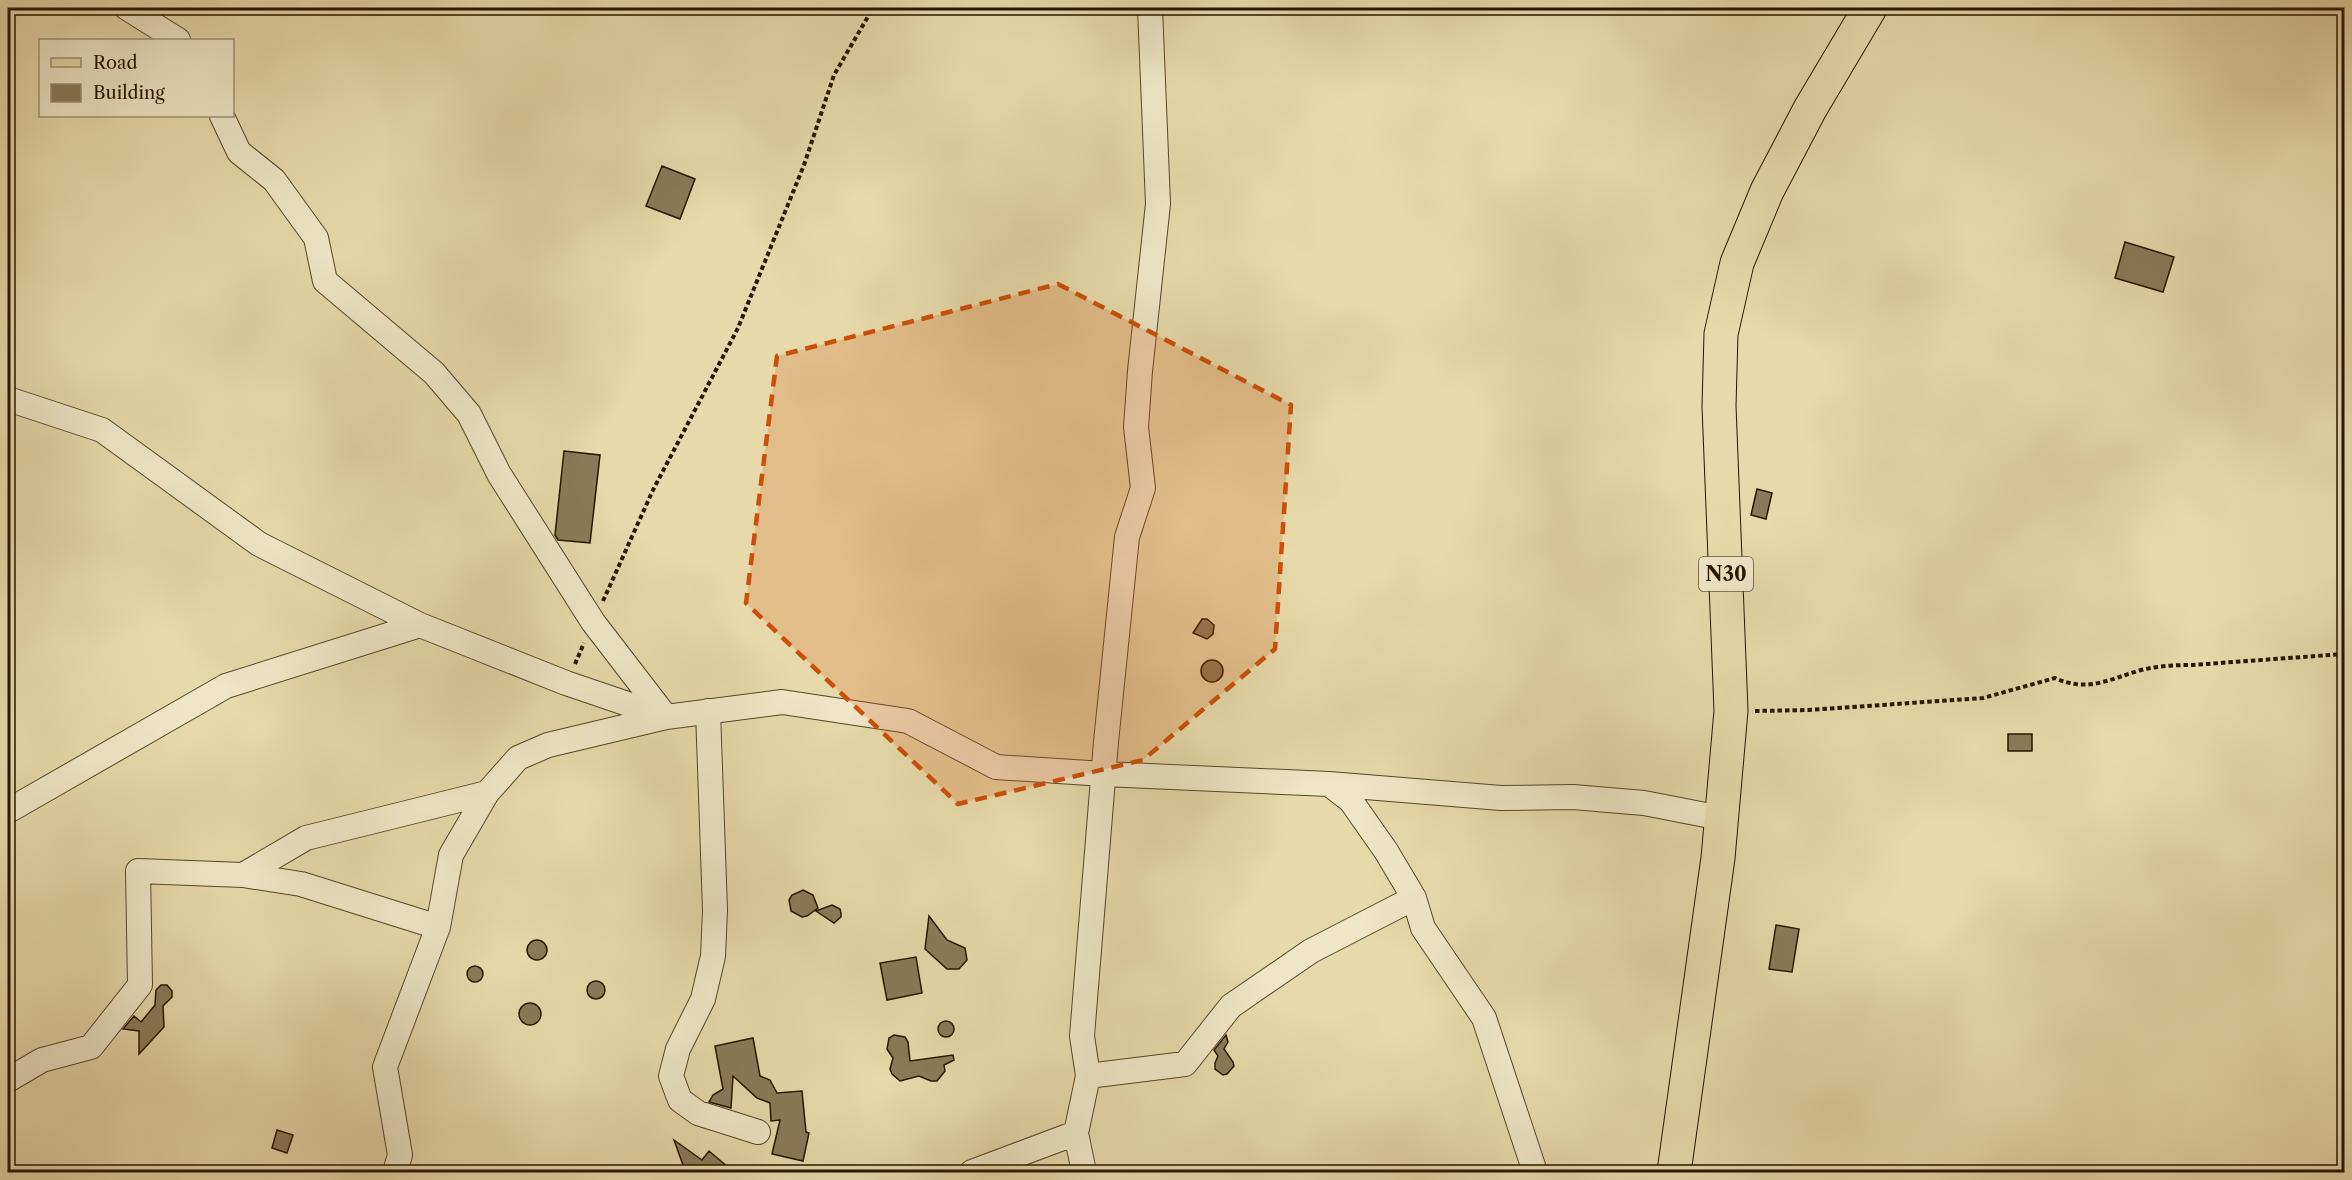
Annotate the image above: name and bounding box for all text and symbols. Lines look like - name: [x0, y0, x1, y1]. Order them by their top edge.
- legend: [39, 39, 234, 117]
- text: Road: [93, 52, 138, 74]
- text: Building: [93, 82, 165, 104]
- road number: N30: [1699, 557, 1753, 591]

